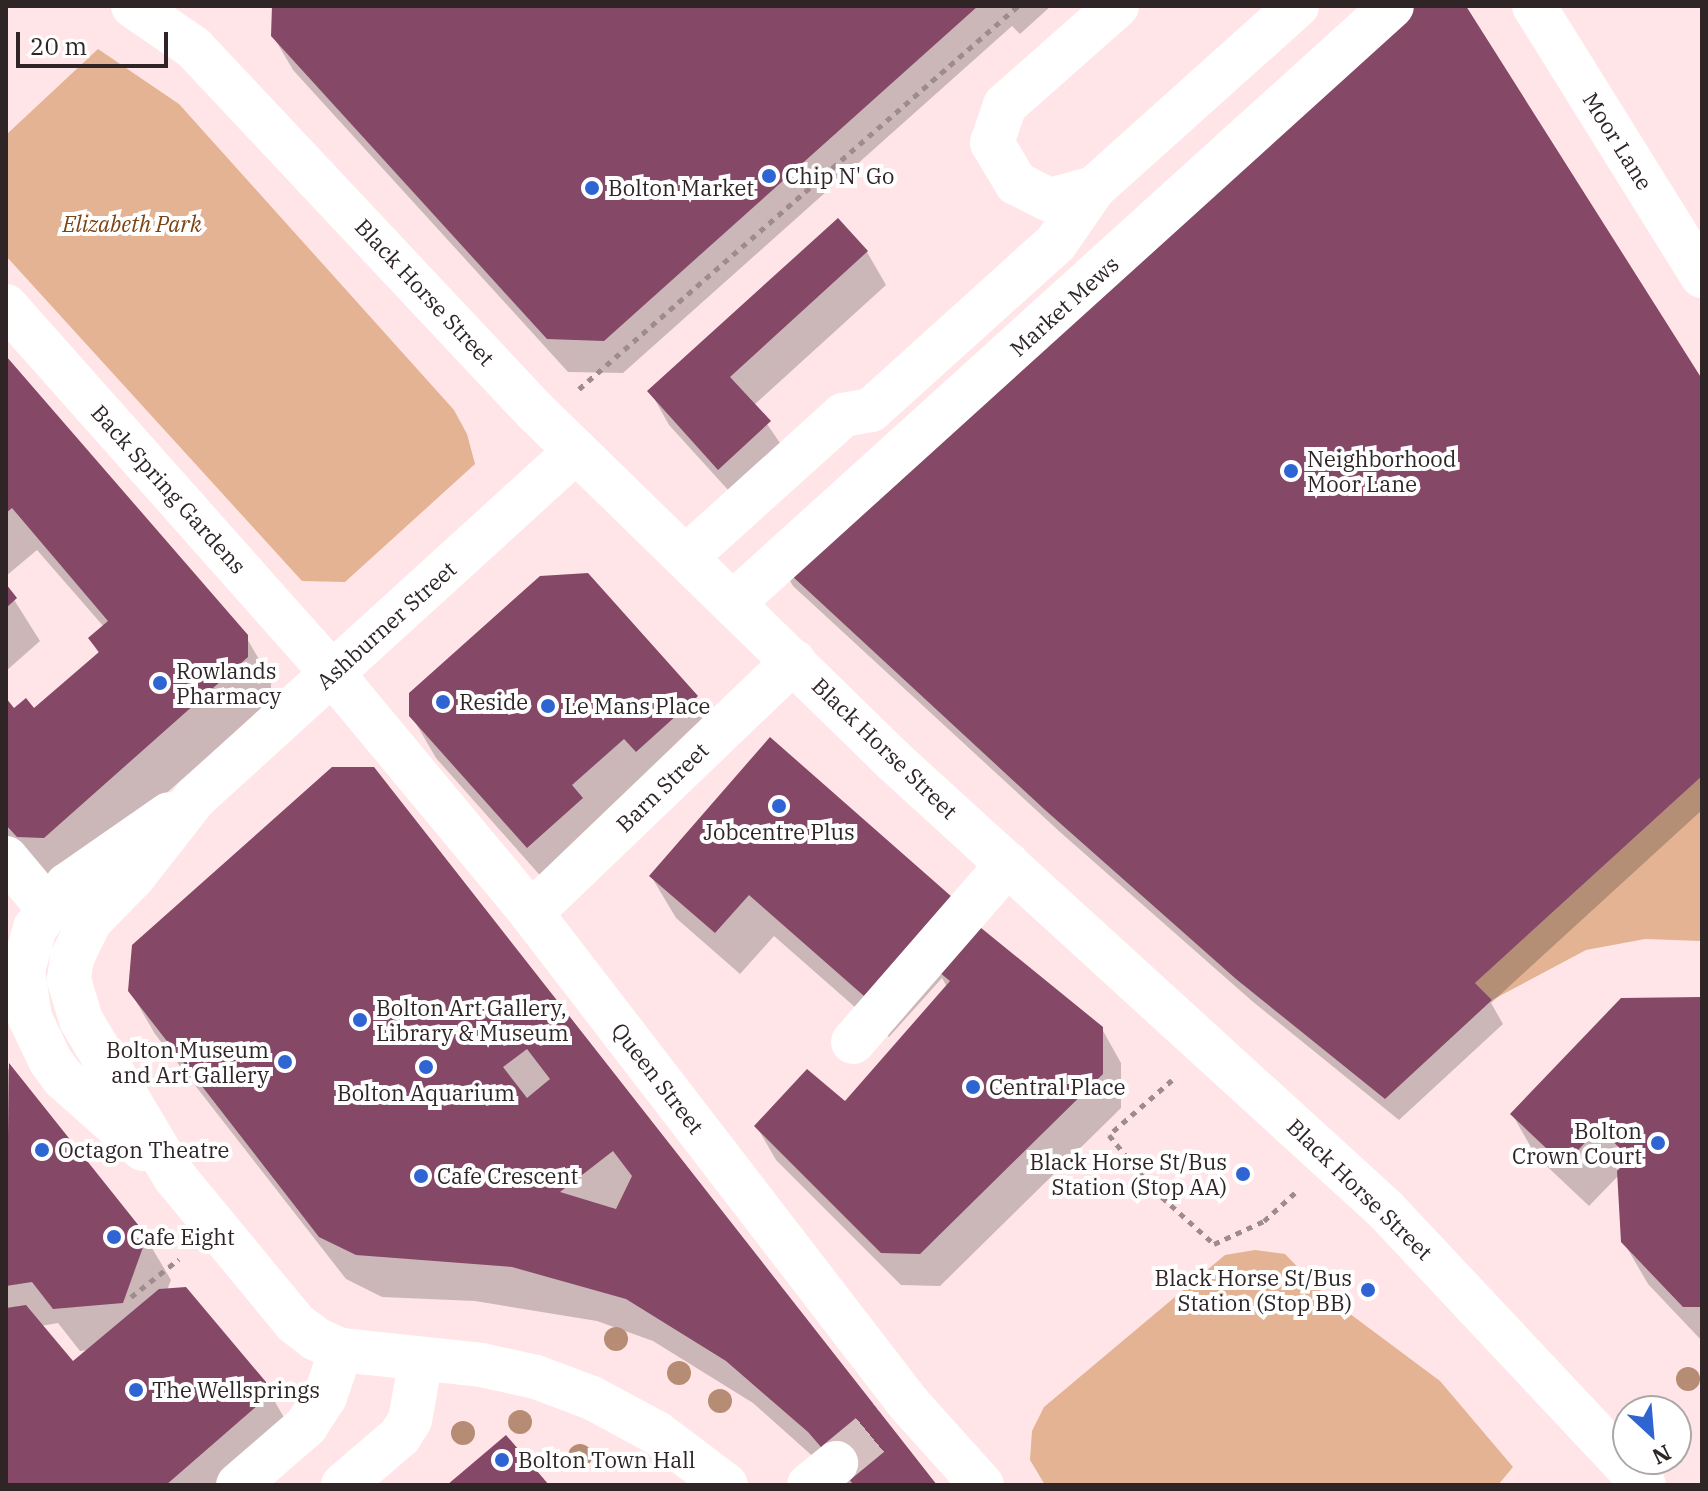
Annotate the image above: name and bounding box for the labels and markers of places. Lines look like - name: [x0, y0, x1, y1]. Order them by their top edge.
- place label: Chip N' Go: [785, 163, 894, 189]
- marker: Chip N' Go: [760, 167, 778, 185]
- place label: Bolton Market: [608, 175, 754, 201]
- marker: Bolton Market: [583, 179, 601, 197]
- place label: Neighborhood Moor Lane: [1307, 445, 1456, 496]
- marker: Neighborhood Moor Lane: [1282, 462, 1300, 480]
- place label: Rowlands Pharmacy: [176, 657, 281, 708]
- marker: Rowlands Pharmacy: [151, 674, 169, 692]
- place label: Reside: [459, 689, 528, 715]
- marker: Reside: [434, 693, 452, 711]
- place label: Le Mans Place: [564, 693, 710, 719]
- marker: Le Mans Place: [539, 697, 557, 715]
- marker: Jobcentre Plus: [770, 797, 788, 815]
- place label: Jobcentre Plus: [703, 819, 855, 845]
- place label: Bolton Art Gallery, Library & Museum: [376, 994, 569, 1046]
- marker: Bolton Art Gallery, Library & Museum: [351, 1011, 369, 1029]
- place label: Bolton Museum and Art Gallery: [106, 1036, 269, 1088]
- marker: Bolton Museum and Art Gallery: [276, 1053, 294, 1071]
- marker: Bolton Aquarium: [417, 1058, 435, 1076]
- place label: Central Place: [989, 1074, 1125, 1100]
- marker: Central Place: [964, 1078, 982, 1096]
- place label: Bolton Aquarium: [337, 1080, 515, 1106]
- place label: Bolton Crown Court: [1512, 1117, 1642, 1168]
- marker: Bolton Crown Court: [1649, 1134, 1667, 1152]
- place label: Octagon Theatre: [58, 1137, 229, 1163]
- marker: Octagon Theatre: [33, 1141, 51, 1159]
- place label: Black Horse St/Bus Station (Stop AA): [1029, 1148, 1227, 1200]
- place label: Cafe Crescent: [437, 1163, 578, 1189]
- marker: Black Horse St/Bus Station (Stop AA): [1234, 1165, 1252, 1183]
- marker: Cafe Crescent: [412, 1167, 430, 1185]
- place label: Cafe Eight: [130, 1224, 235, 1250]
- marker: Cafe Eight: [105, 1228, 123, 1246]
- place label: Black Horse St/Bus Station (Stop BB): [1154, 1264, 1352, 1316]
- marker: Black Horse St/Bus Station (Stop BB): [1359, 1281, 1377, 1299]
- place label: The Wellsprings: [152, 1377, 320, 1403]
- marker: The Wellsprings: [127, 1381, 145, 1399]
- place label: Bolton Town Hall: [518, 1447, 695, 1473]
- marker: Bolton Town Hall: [493, 1451, 511, 1469]

